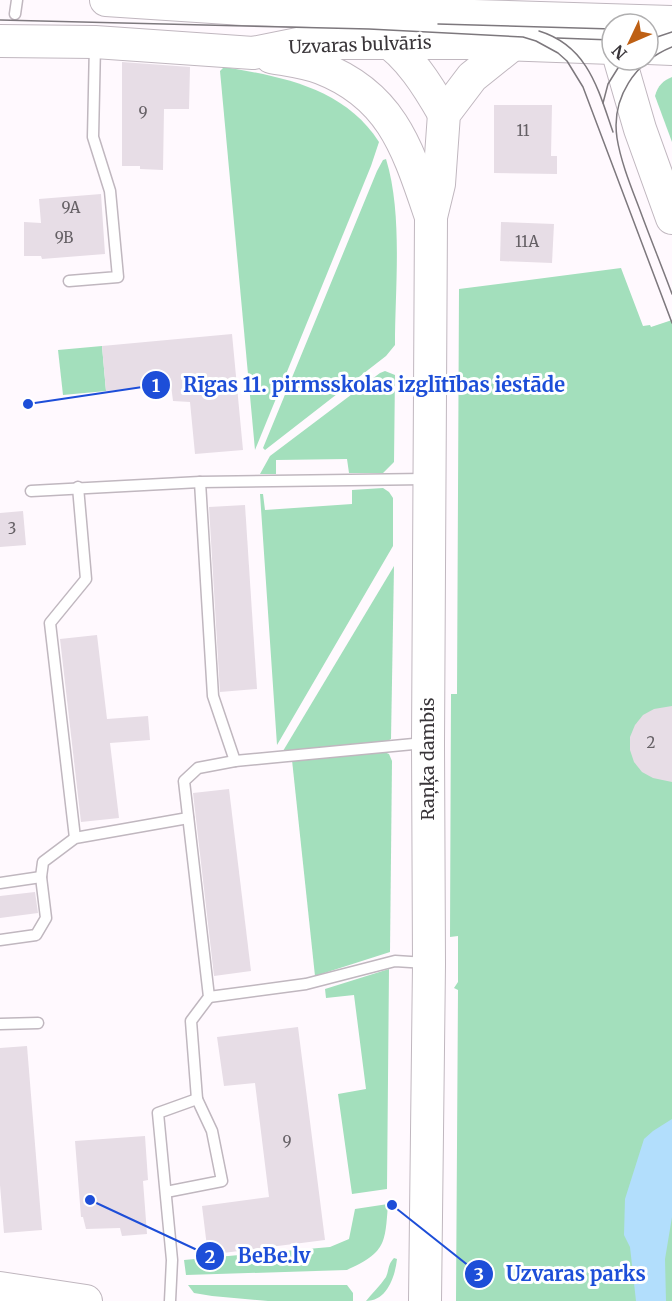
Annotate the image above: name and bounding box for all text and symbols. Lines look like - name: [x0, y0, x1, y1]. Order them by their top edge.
- north arrow: [600, 12, 660, 72]
- street label: Uzvaras bulvāris: [288, 31, 432, 58]
- text: N: [607, 41, 631, 64]
- house number: 9: [138, 103, 148, 122]
- house number: 11: [516, 121, 530, 140]
- house number: 9A: [62, 198, 81, 217]
- house number: 9B: [55, 228, 73, 247]
- house number: 11A: [515, 232, 539, 251]
- callout: Rīgas 11. pirmsskolas izglītības iestāde: [141, 366, 577, 404]
- text: Rīgas 11. pirmsskolas izglītības iestāde: [183, 372, 565, 397]
- text: 1: [152, 374, 160, 397]
- house number: 3: [8, 519, 16, 538]
- street label: Raņķa dambis: [416, 697, 439, 821]
- house number: 2: [647, 733, 656, 752]
- house number: 9: [282, 1132, 292, 1151]
- callout: BeBe.lv: [195, 1237, 322, 1275]
- text: BeBe.lv: [238, 1243, 311, 1268]
- text: 2: [205, 1245, 215, 1268]
- callout: Uzvaras parks: [464, 1255, 658, 1293]
- text: Uzvaras parks: [506, 1261, 646, 1286]
- text: 3: [474, 1263, 484, 1286]

